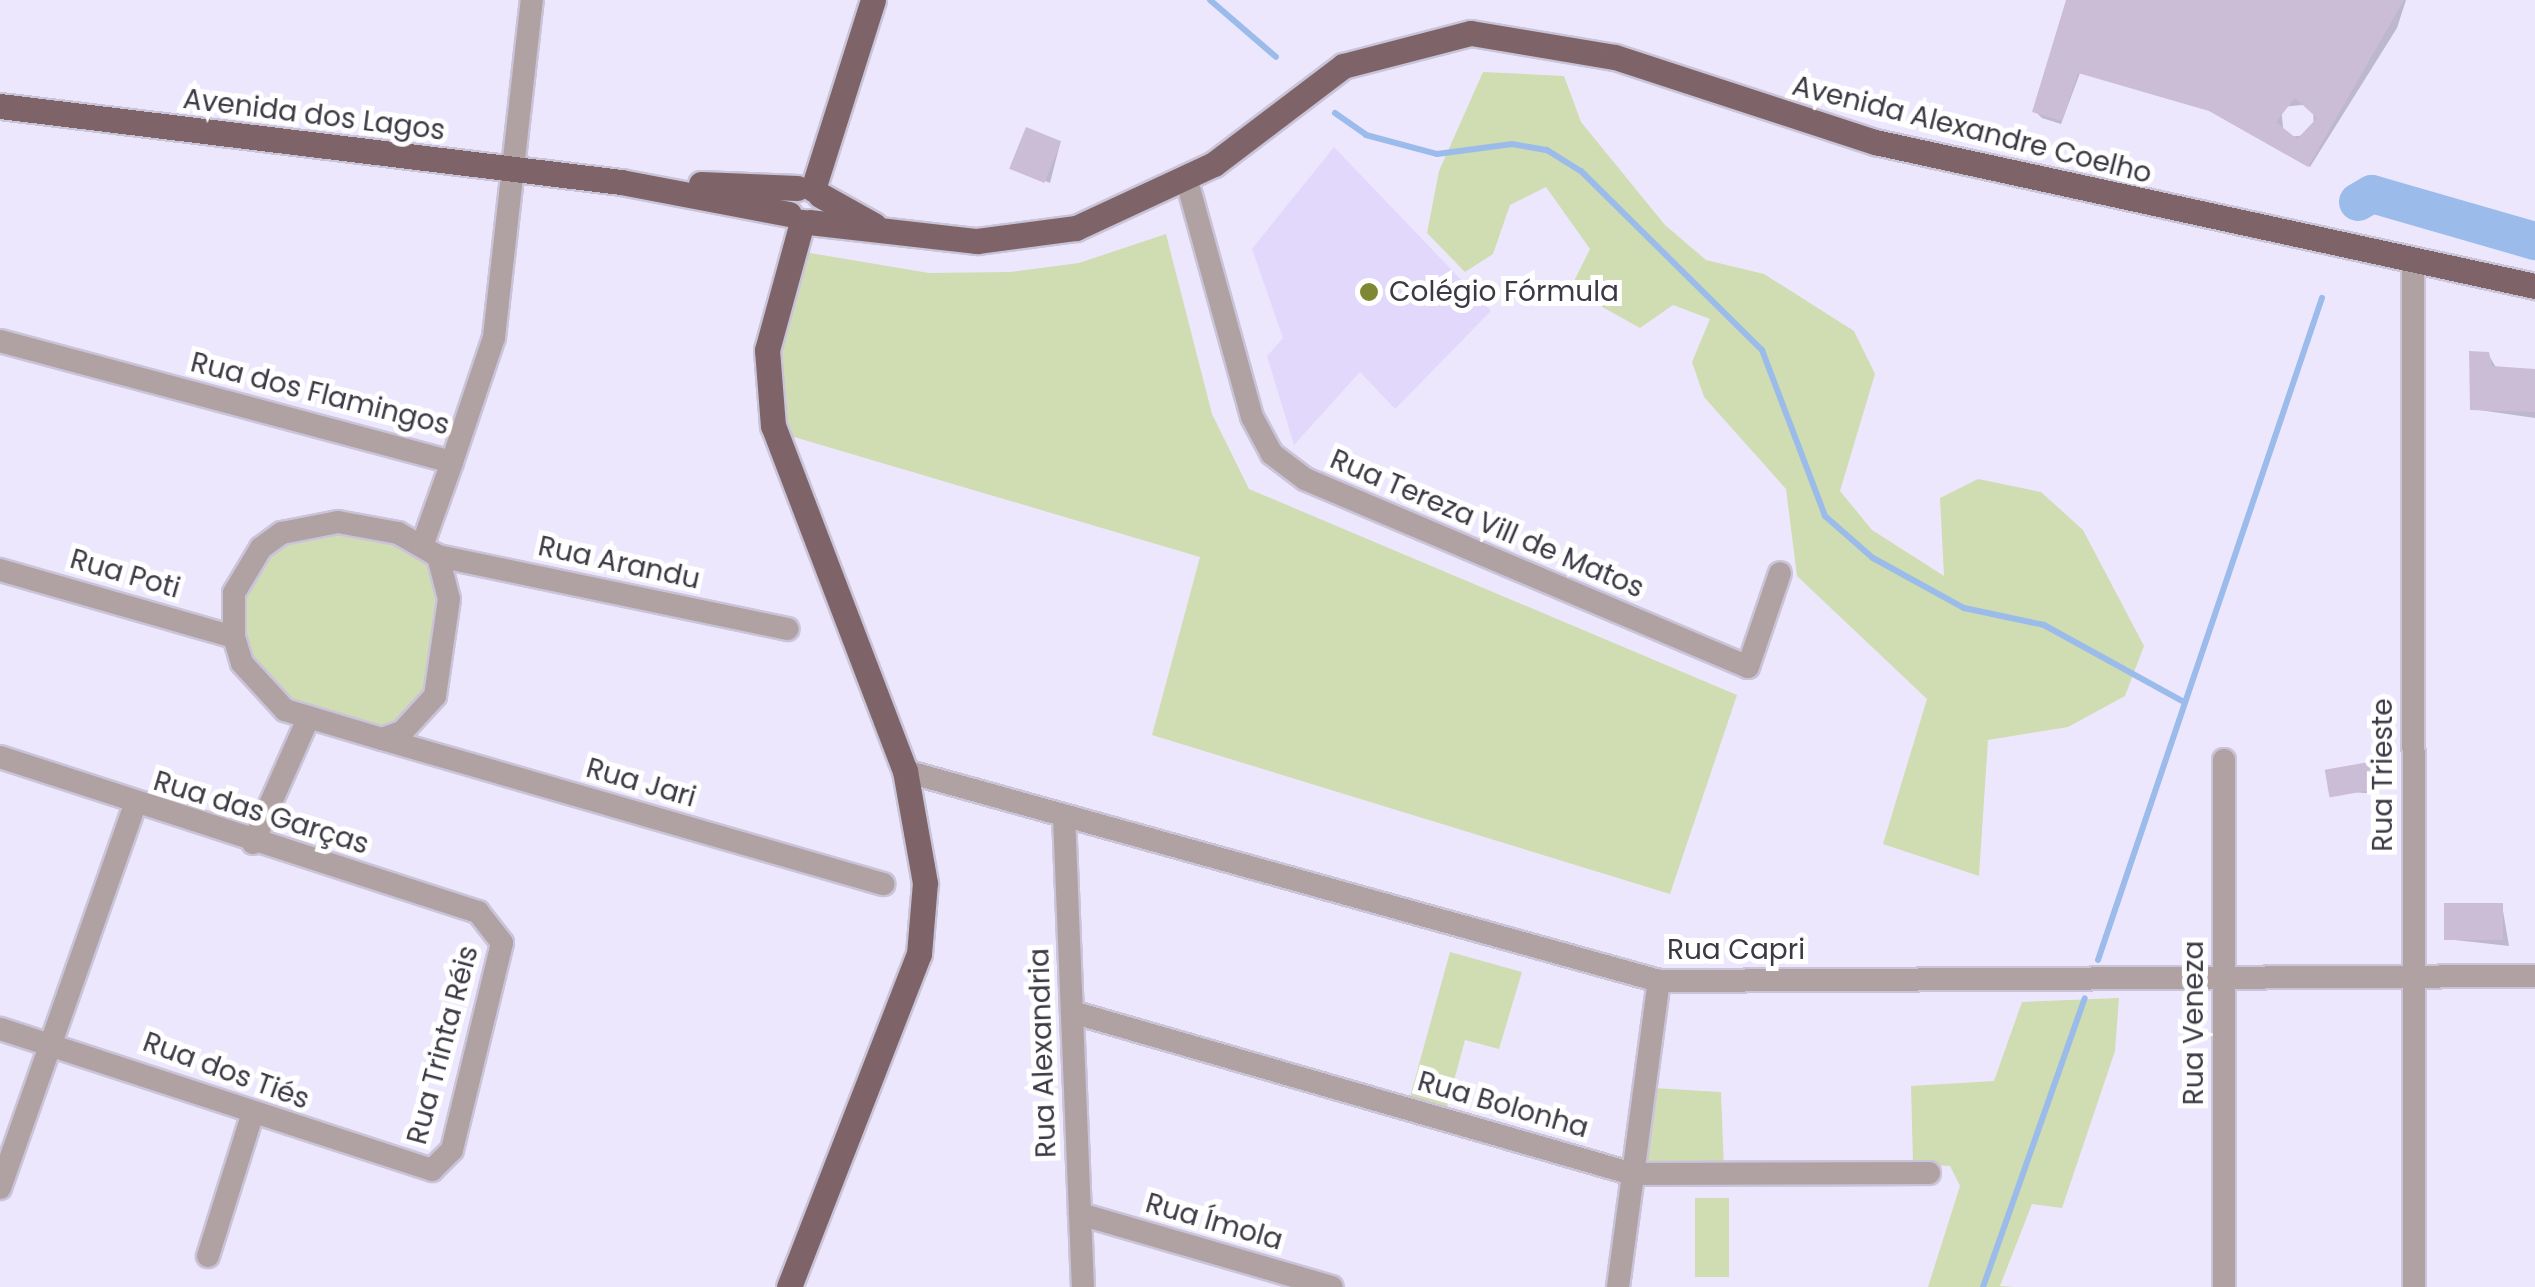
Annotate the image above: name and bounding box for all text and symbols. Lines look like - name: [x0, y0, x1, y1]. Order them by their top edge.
- street label: Avenida Alexandre Coelho: [1789, 69, 2155, 191]
- street label: Avenida dos Lagos: [181, 82, 447, 148]
- place label: Colégio Fórmula: [1389, 275, 1619, 309]
- marker: Colégio Fórmula: [1358, 281, 1380, 303]
- street label: Rua dos Flamingos: [187, 346, 453, 442]
- street label: Rua Tereza Vill de Matos: [1325, 443, 1649, 605]
- street label: Rua Arandu: [535, 529, 703, 597]
- street label: Rua Poti: [66, 542, 184, 606]
- street label: Rua Trieste: [2366, 698, 2400, 852]
- street label: Rua Jari: [582, 751, 700, 815]
- street label: Rua das Garças: [149, 764, 373, 862]
- street label: Rua Capri: [1667, 933, 1805, 967]
- street label: Rua Veneza: [2177, 941, 2211, 1105]
- street label: Rua Trinta Réis: [400, 942, 486, 1148]
- street label: Rua Alexandria: [1023, 948, 1063, 1158]
- street label: Rua dos Tiés: [138, 1025, 314, 1117]
- street label: Rua Bolonha: [1414, 1065, 1592, 1145]
- street label: Rua Ímola: [1142, 1186, 1286, 1258]

